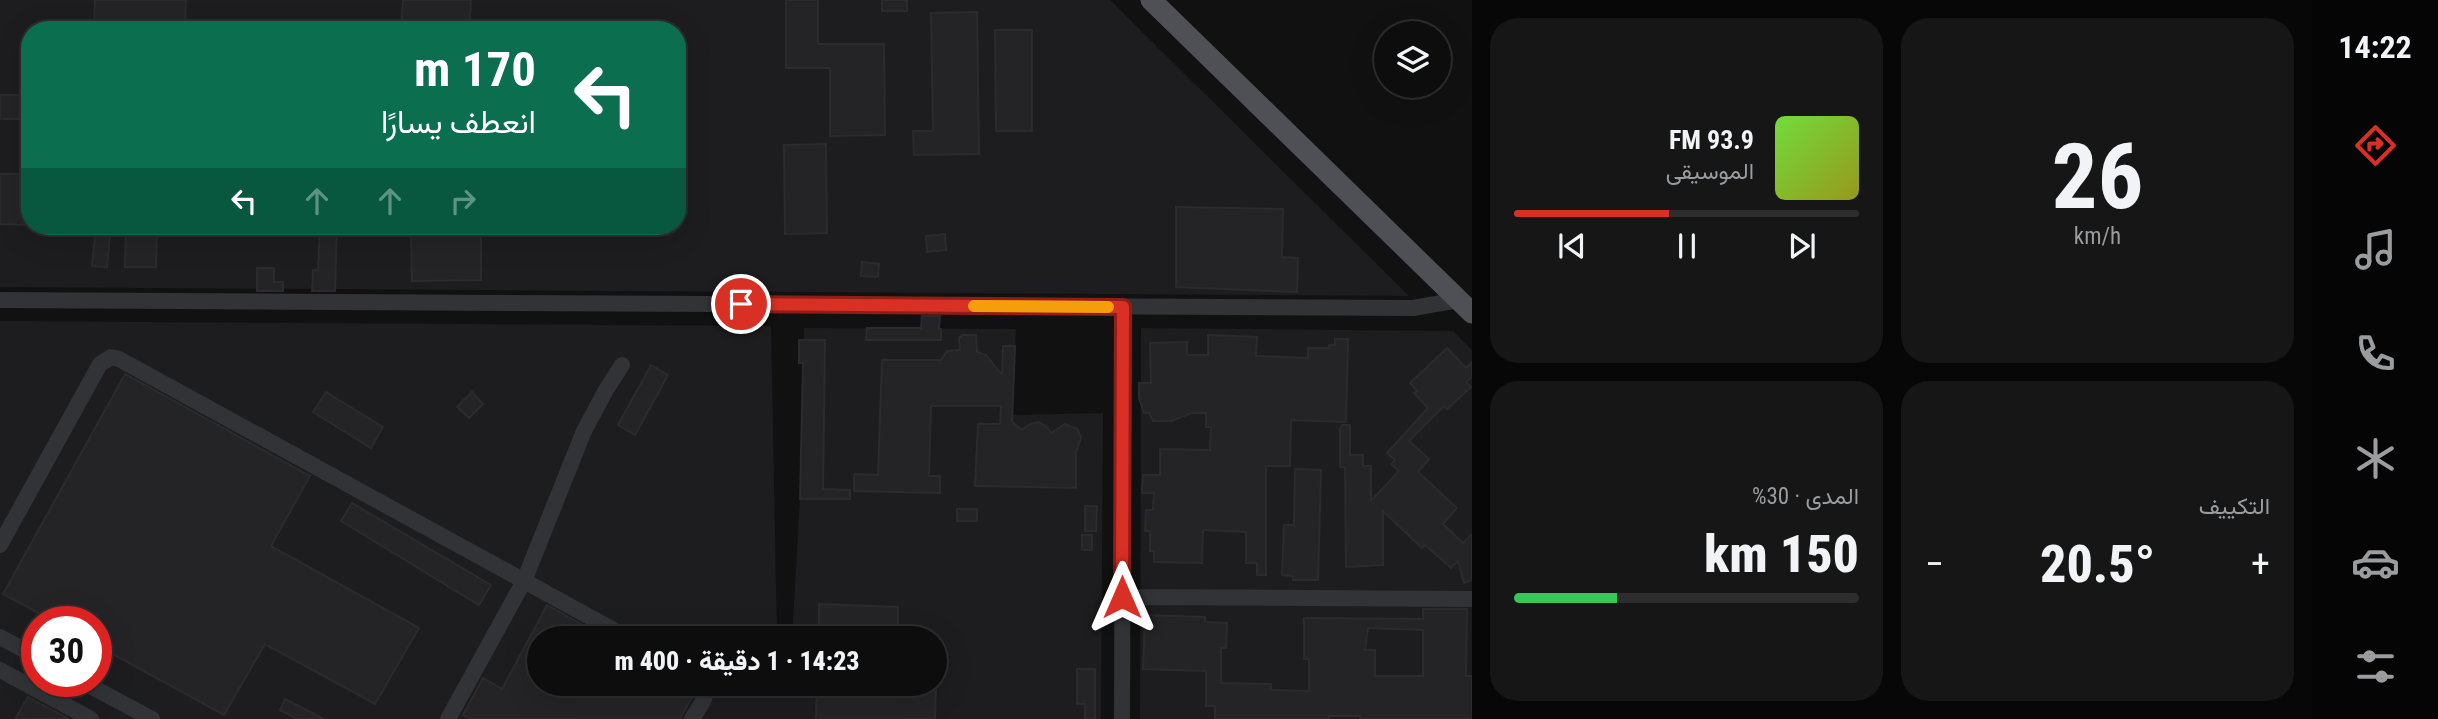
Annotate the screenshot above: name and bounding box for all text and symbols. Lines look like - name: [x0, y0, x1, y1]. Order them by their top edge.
- map controls: [1374, 21, 1451, 98]
- button: layers: [1374, 21, 1451, 98]
- text: 14:22: [2338, 28, 2412, 66]
- text: 170 m: [414, 41, 536, 98]
- icon: left: [560, 49, 651, 140]
- text: انعطف يسارًا: [381, 103, 536, 141]
- icon: directions: [2351, 121, 2400, 170]
- text: 26: [2052, 124, 2144, 230]
- text: 93.9 FM: [1669, 125, 1754, 155]
- text: الموسيقى: [1666, 158, 1754, 185]
- icon: left: [225, 182, 263, 220]
- icon: ahead: [298, 182, 336, 220]
- icon: ahead: [371, 182, 409, 220]
- icon: right: [444, 182, 482, 220]
- text: km/h: [2074, 223, 2121, 250]
- icon: music: [2351, 225, 2400, 274]
- icon: previous: [1553, 227, 1591, 265]
- icon: pause: [1668, 227, 1706, 265]
- icon: next: [1783, 227, 1821, 265]
- pin: [711, 274, 771, 334]
- icon: arrive: [722, 285, 760, 323]
- icon: phone: [2351, 329, 2400, 378]
- icon: climate: [2351, 434, 2400, 483]
- text: المدى · 30%: [1752, 483, 1859, 510]
- text: التكييف: [2199, 493, 2270, 520]
- text: 150 km: [1704, 524, 1859, 585]
- text: 20.5°: [2040, 534, 2155, 595]
- icon: car: [2351, 538, 2400, 587]
- text: −: [1925, 542, 1944, 586]
- text: +: [2251, 542, 2270, 586]
- position arrow: [1085, 560, 1159, 634]
- speed limit sign: 30: [21, 606, 112, 697]
- icon: filters: [2351, 642, 2400, 691]
- text: 14:23 · 1 دقيقة · 400 m: [614, 646, 860, 676]

